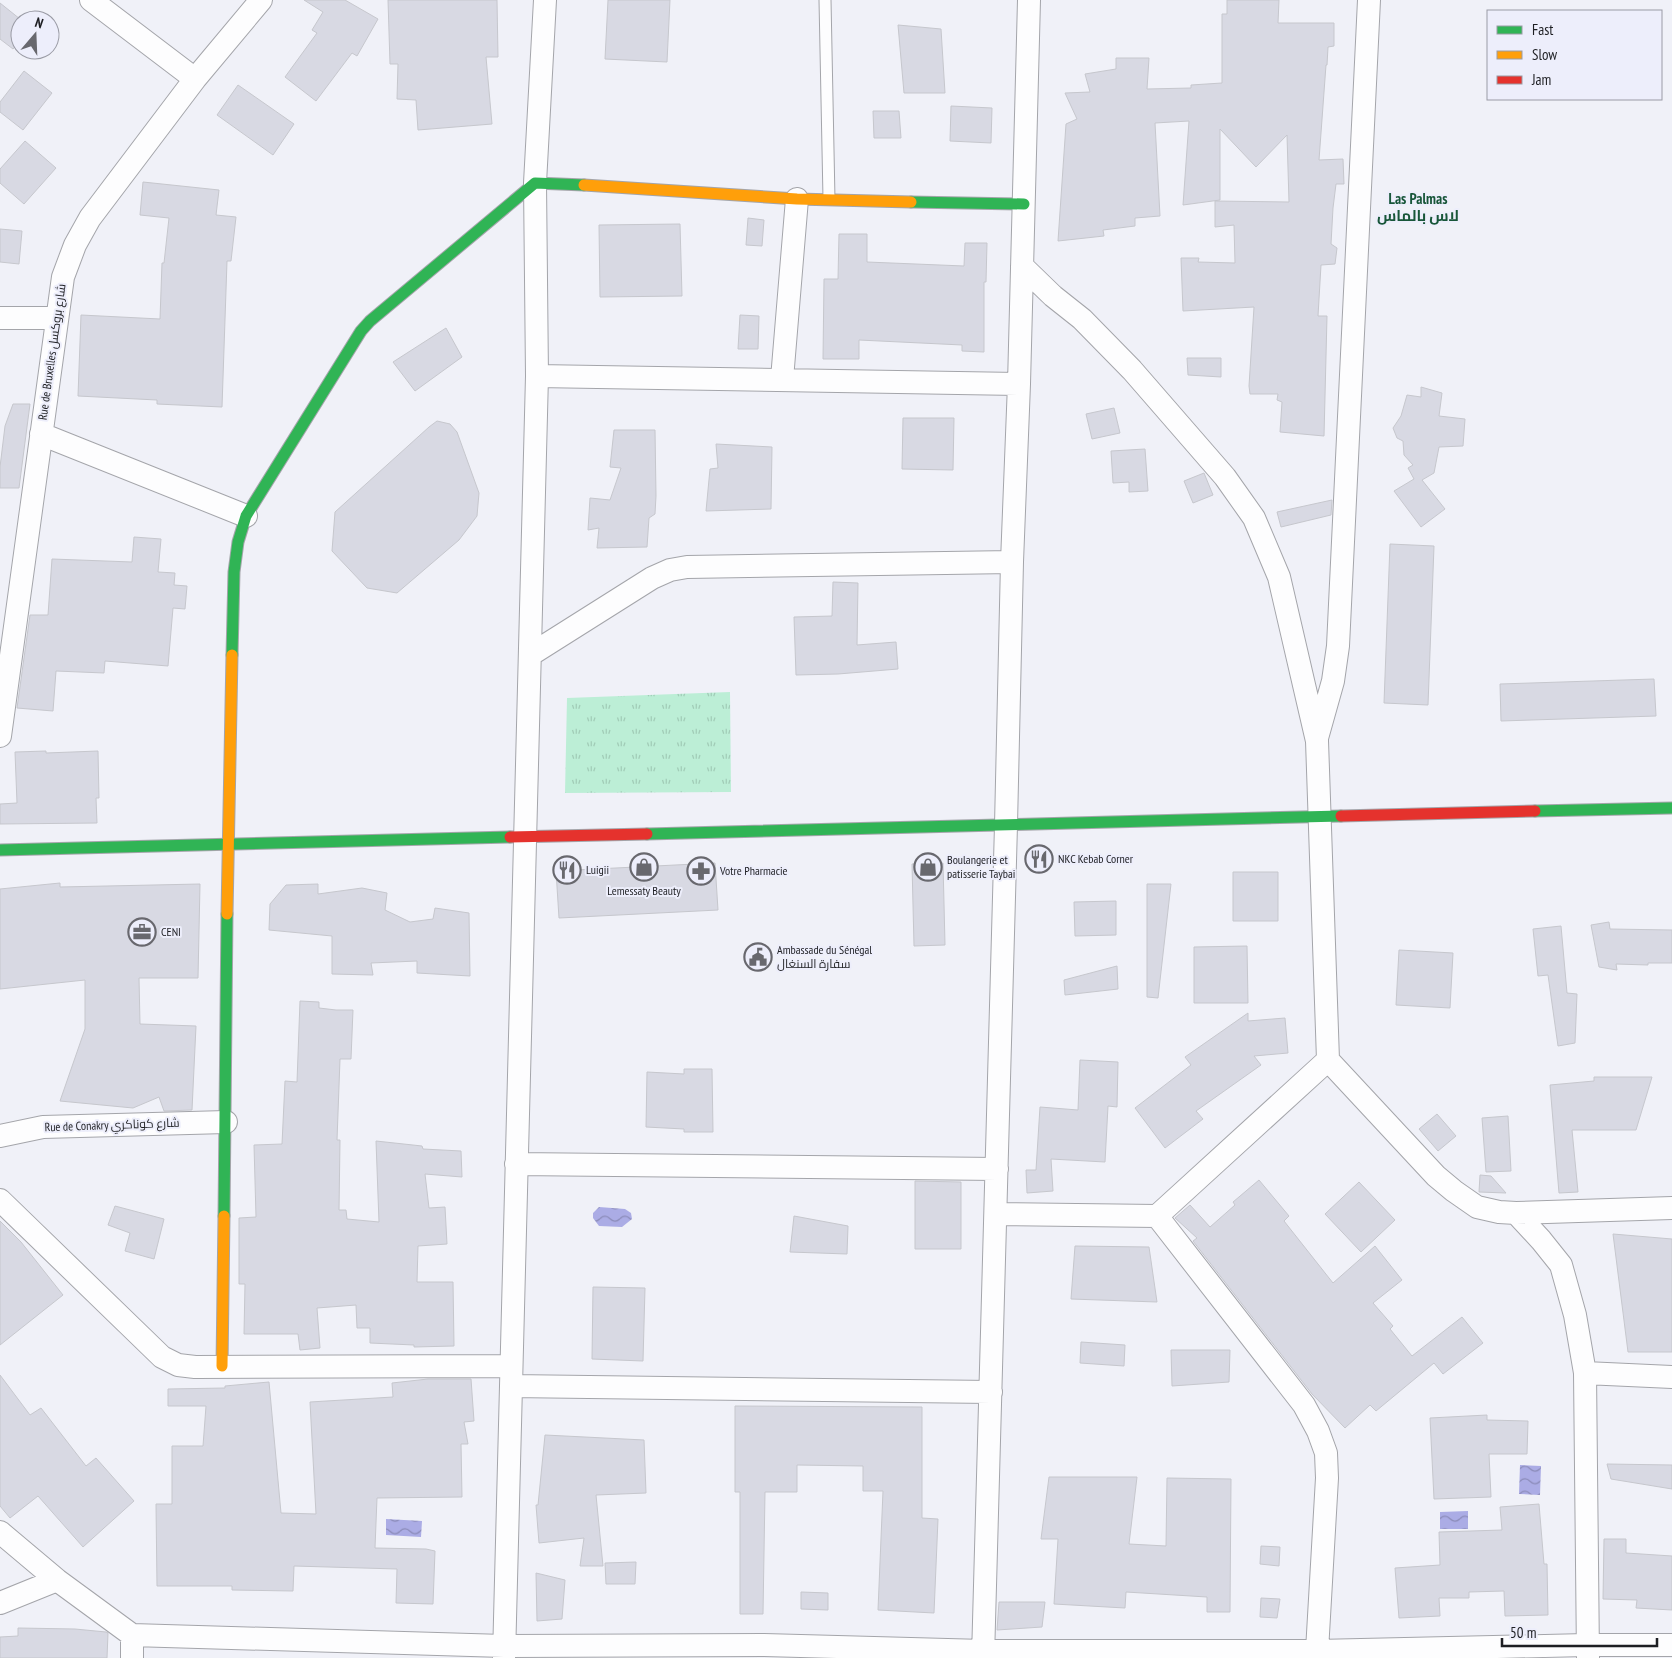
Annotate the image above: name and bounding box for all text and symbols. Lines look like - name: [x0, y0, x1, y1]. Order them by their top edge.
- north arrow: [10, 10, 60, 60]
- legend: [1487, 10, 1662, 100]
- text: N: [33, 13, 46, 32]
- text: Fast: [1532, 20, 1553, 39]
- text: Slow: [1532, 45, 1557, 64]
- text: Jam: [1531, 70, 1551, 89]
- district label: Las Palmas لاس بالماس: [1377, 189, 1459, 225]
- street label: Rue de Bruxelles شارع بروكسل: [35, 283, 69, 421]
- restaurant icon: NKC Kebab Corner: [1024, 844, 1054, 874]
- place label: NKC Kebab Corner: [1058, 851, 1134, 866]
- shop icon: Lemessaty Beauty: [629, 852, 659, 882]
- shop icon: Boulangerie et patisserie Taybai: [913, 852, 943, 882]
- place label: Boulangerie et patisserie Taybai: [947, 852, 1015, 881]
- restaurant icon: Luigii: [552, 855, 582, 885]
- pharmacy icon: Votre Pharmacie: [686, 856, 716, 886]
- place label: Luigii: [586, 862, 609, 877]
- place label: Votre Pharmacie: [719, 863, 788, 878]
- place label: Lemessaty Beauty: [607, 883, 681, 898]
- office icon: CENI: [127, 917, 157, 947]
- place label: CENI: [161, 924, 181, 939]
- public building icon: Ambassade du Sénégal سفارة السنغال: [743, 942, 773, 972]
- place label: Ambassade du Sénégal سفارة السنغال: [777, 942, 872, 971]
- street label: Rue de Conakry شارع كوناكري: [44, 1115, 180, 1137]
- scale bar: [1502, 1616, 1657, 1648]
- text: 50 m: [1510, 1623, 1536, 1642]

